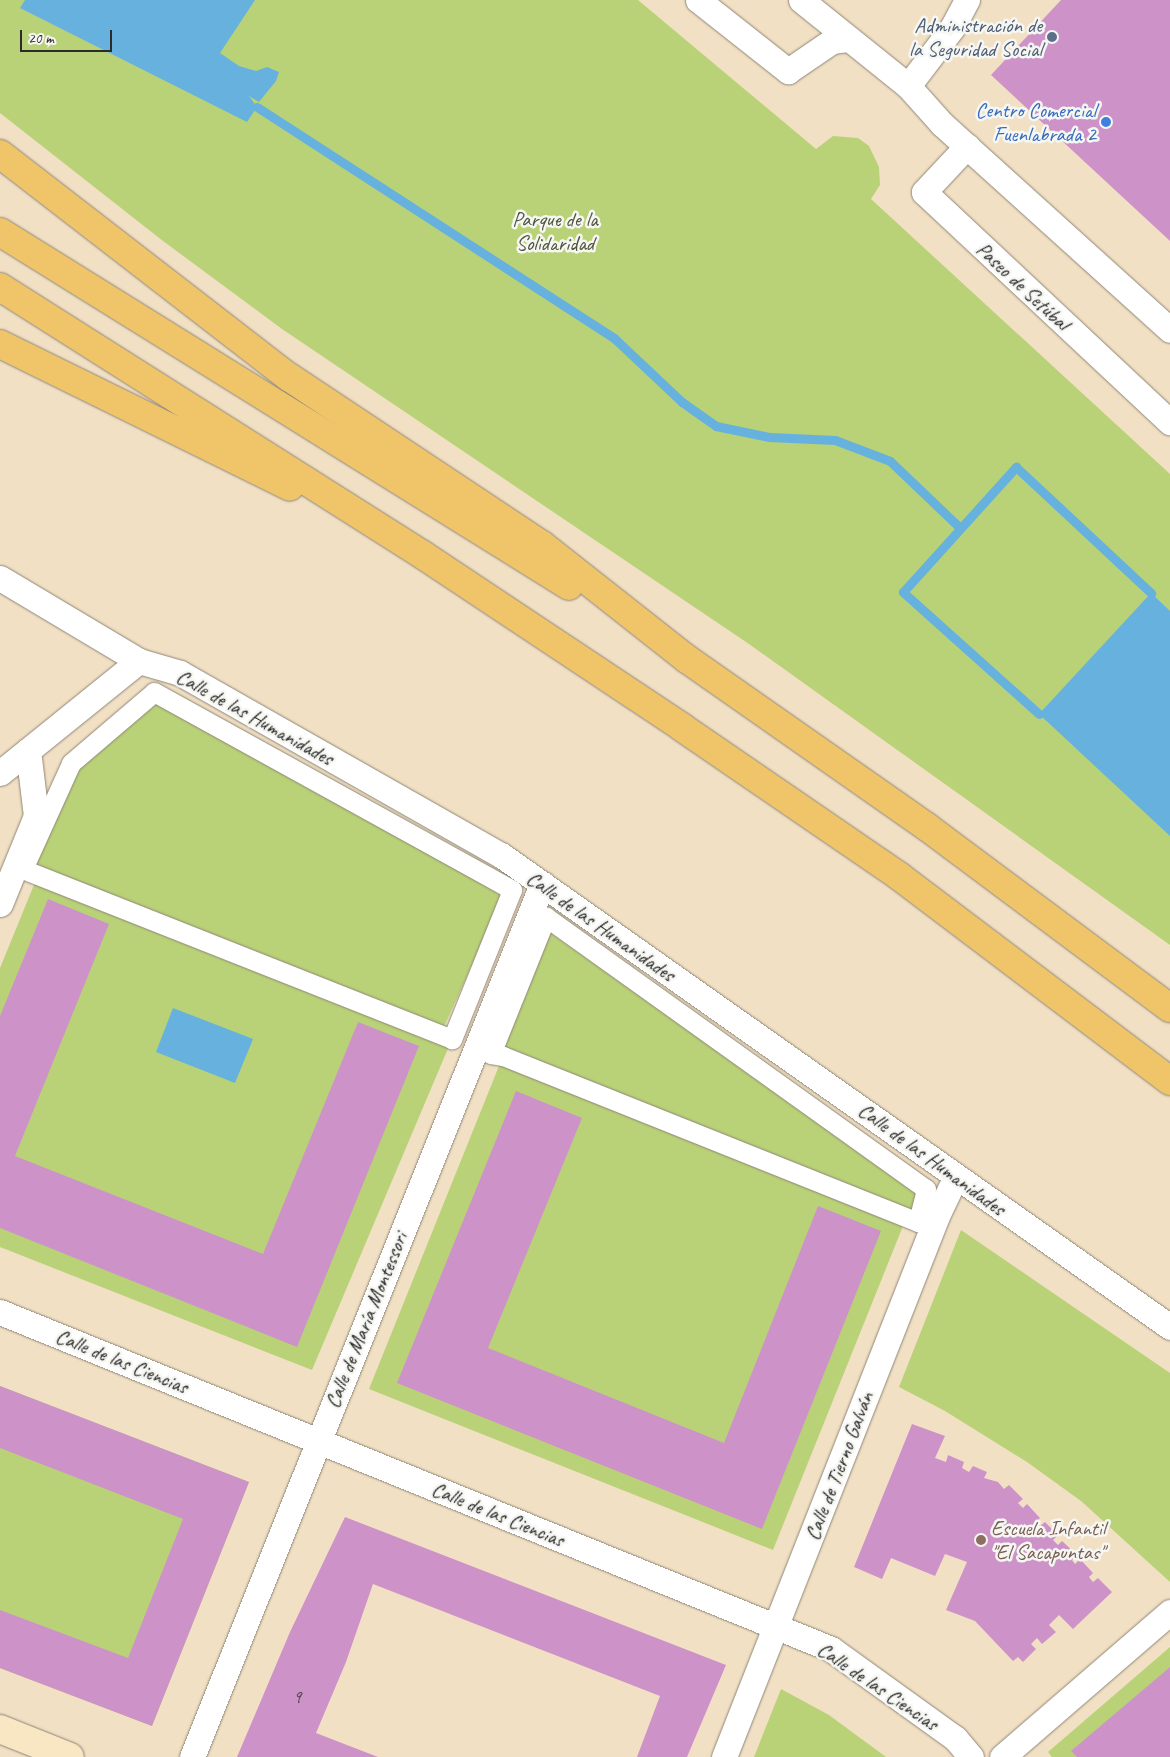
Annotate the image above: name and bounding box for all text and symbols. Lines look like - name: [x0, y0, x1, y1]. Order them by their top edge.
- place label: Administración de la Seguridad Social: [909, 12, 1042, 62]
- scale bar: [22, 20, 115, 52]
- text: 20 m: [28, 29, 54, 48]
- marker: Administración de la Seguridad Social: [1046, 31, 1058, 43]
- place label: Centro Comercial Fuenlabrada 2: [975, 97, 1096, 147]
- marker: Centro Comercial Fuenlabrada 2: [1100, 116, 1112, 128]
- park label: Parque de la Solidaridad: [512, 206, 598, 256]
- street label: Paseo de Setúbal: [971, 237, 1075, 335]
- street label: Calle de las Humanidades: [172, 663, 338, 771]
- street label: Calle de las Humanidades: [522, 865, 680, 987]
- street label: Calle de las Humanidades: [853, 1097, 1011, 1221]
- street label: Calle de María Montessori: [319, 1228, 413, 1412]
- street label: Calle de las Ciencias: [52, 1323, 192, 1399]
- street label: Calle de Tierno Galván: [799, 1388, 879, 1544]
- street label: Calle de las Ciencias: [428, 1476, 568, 1552]
- place label: Escuela Infantil "El Sacapuntas": [991, 1515, 1105, 1565]
- marker: Escuela Infantil "El Sacapuntas": [975, 1534, 987, 1546]
- street label: Calle de las Ciencias: [813, 1636, 943, 1736]
- house number: 9: [293, 1687, 301, 1709]

